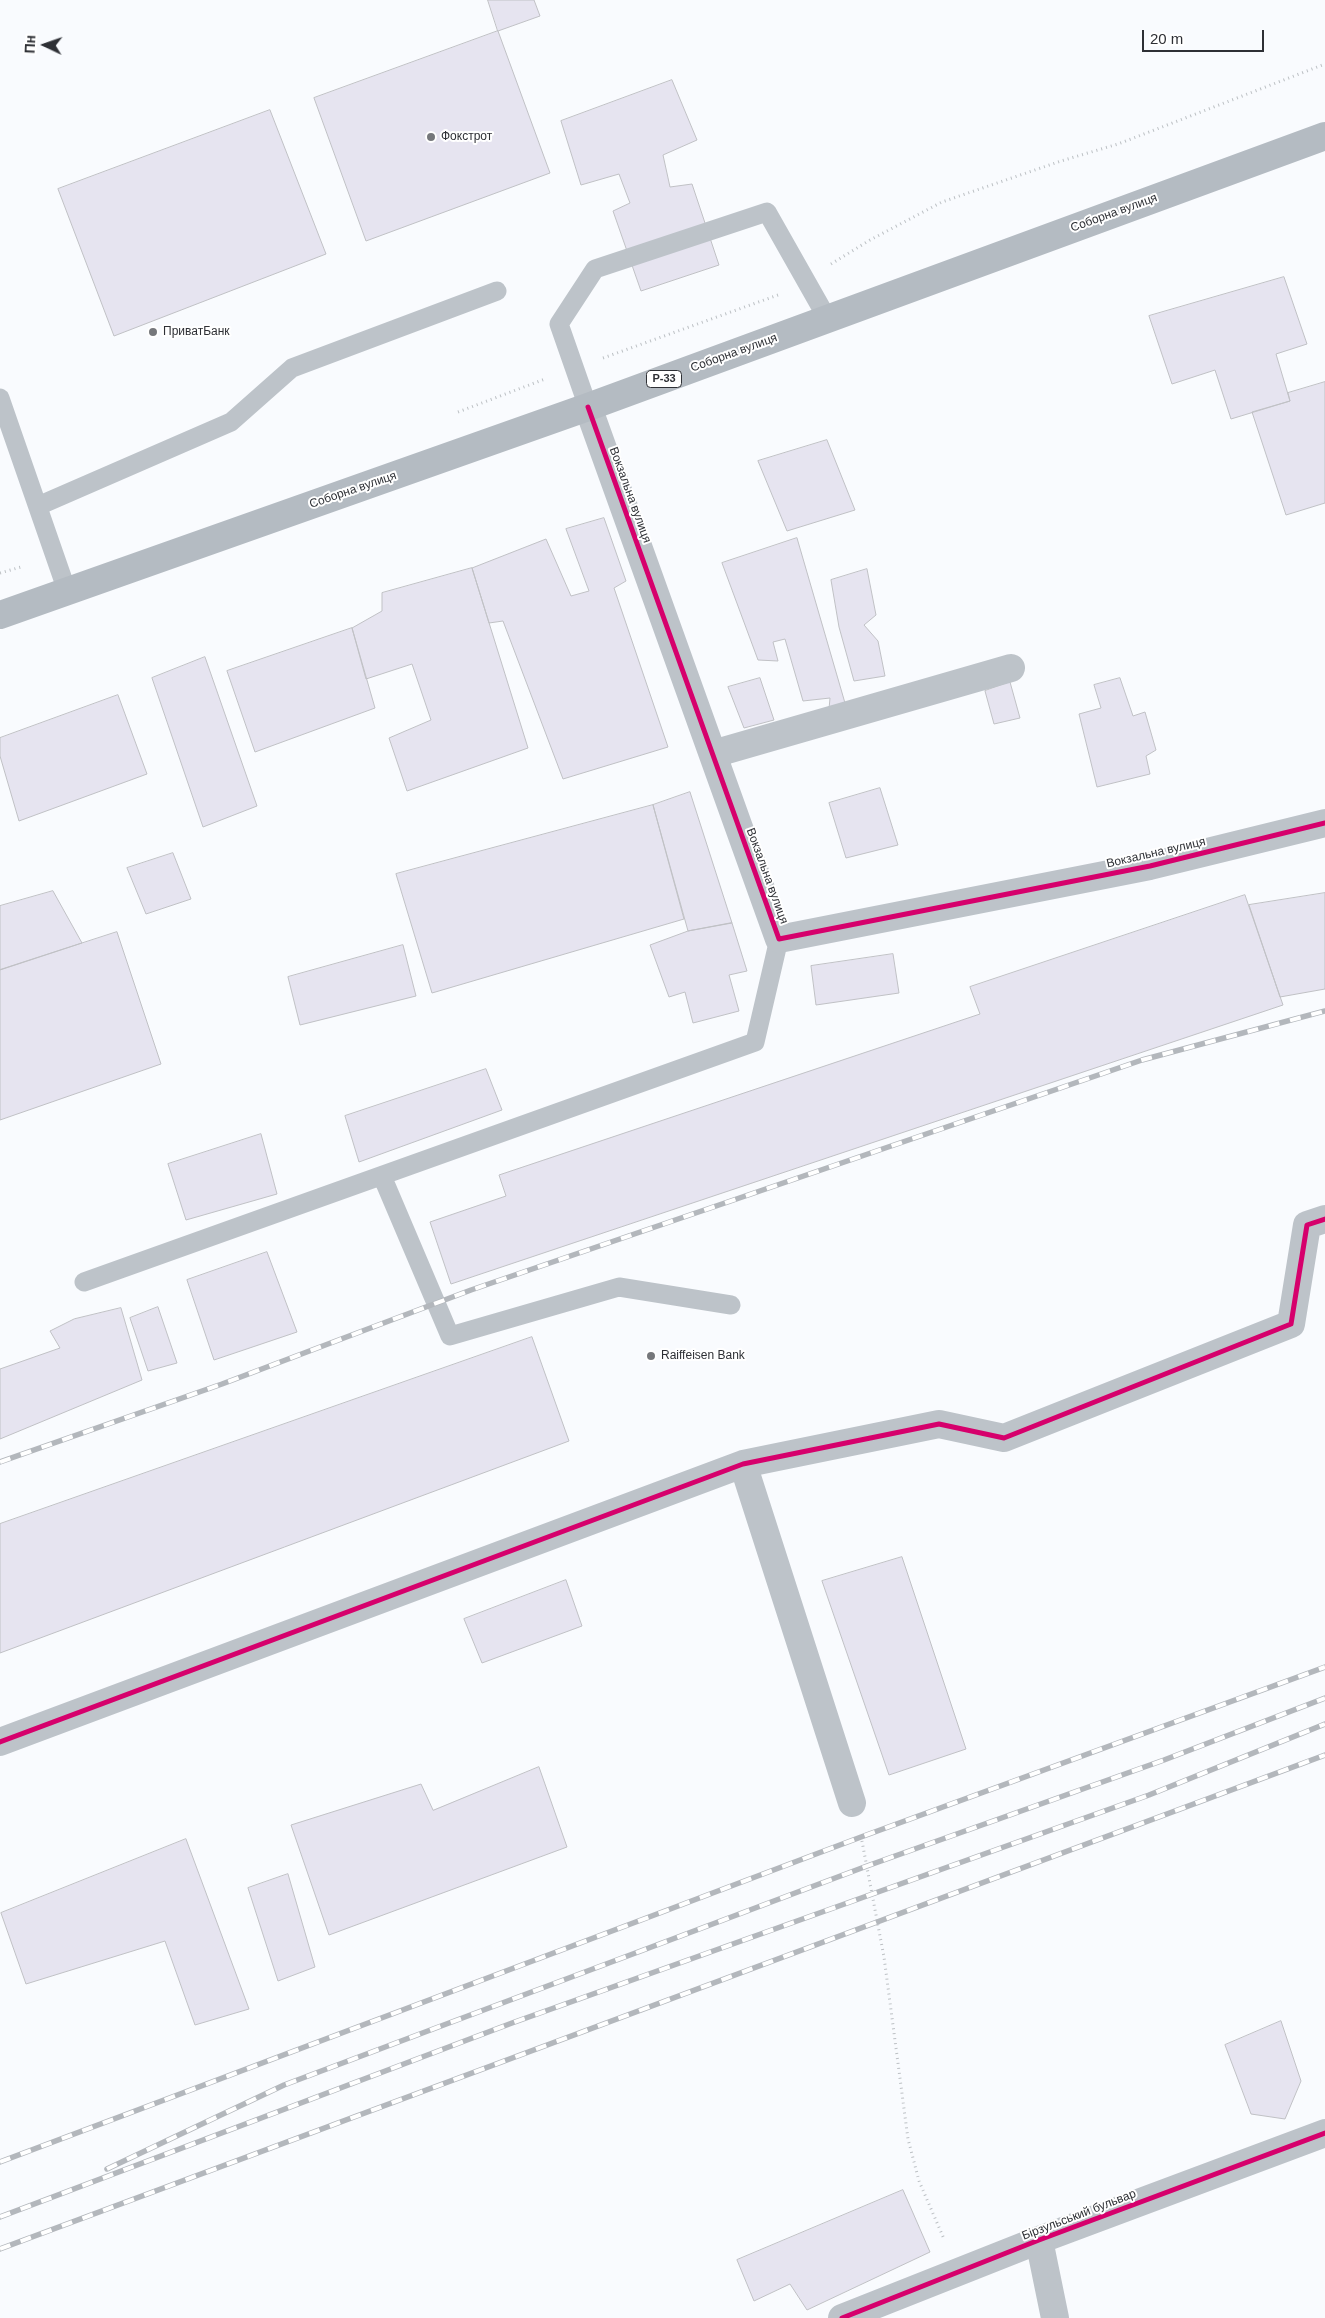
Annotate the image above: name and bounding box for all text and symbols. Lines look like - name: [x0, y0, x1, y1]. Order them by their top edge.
- north arrow: [20, 20, 70, 70]
- scale bar: [1145, 20, 1268, 52]
- text: 20 m: [1150, 30, 1183, 47]
- text: Пн: [22, 35, 38, 54]
- place label: Фокстрот: [441, 130, 492, 144]
- marker: Фокстрот: [425, 131, 437, 143]
- street label: Соборна вулиця: [1069, 191, 1159, 235]
- place label: ПриватБанк: [163, 325, 230, 339]
- marker: ПриватБанк: [147, 326, 159, 338]
- street label: Соборна вулиця: [689, 331, 779, 375]
- road number: Р-33: [646, 370, 682, 388]
- street label: Вокзальна вулиця: [606, 445, 654, 545]
- street label: Соборна вулиця: [308, 468, 398, 512]
- street label: Вокзальна вулиця: [743, 826, 791, 926]
- street label: Вокзальна вулиця: [1105, 835, 1207, 871]
- place label: Raiffeisen Bank: [661, 1349, 745, 1363]
- marker: Raiffeisen Bank: [645, 1350, 657, 1362]
- street label: Бірзульський бульвар: [1020, 2187, 1138, 2243]

